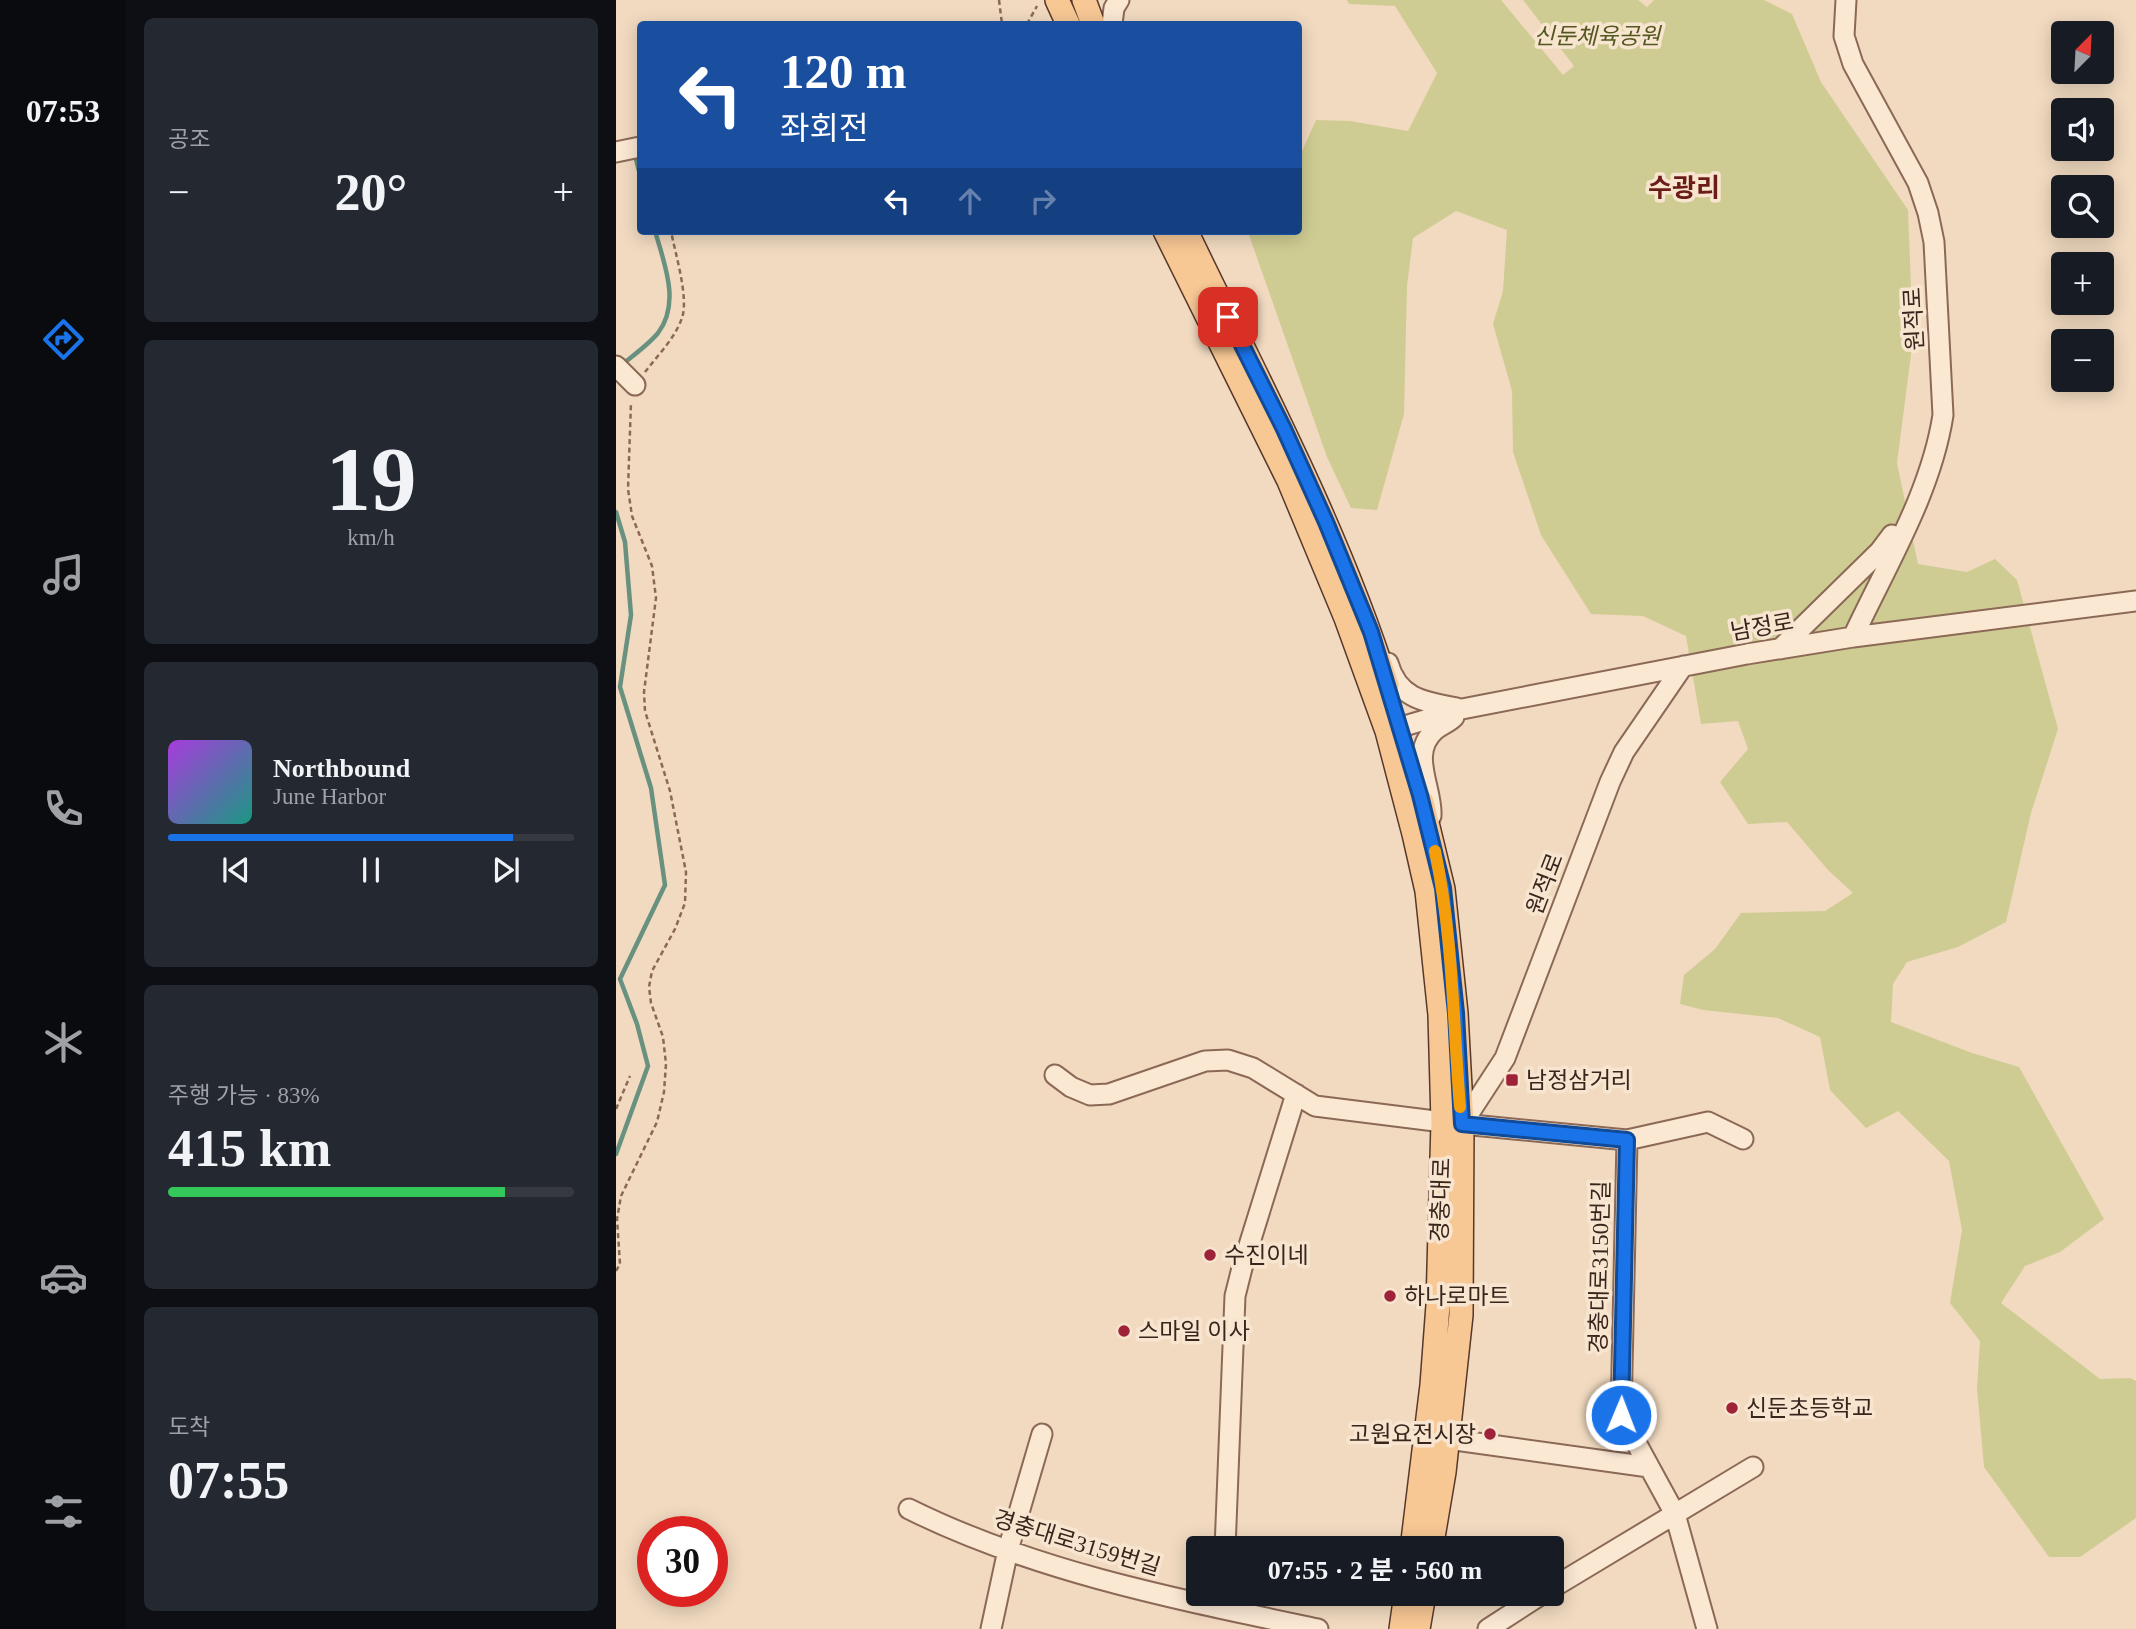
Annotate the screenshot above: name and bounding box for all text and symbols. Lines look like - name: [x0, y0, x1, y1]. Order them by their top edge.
- north arrow: [2051, 21, 2114, 84]
- map controls: [2051, 21, 2114, 392]
- park label: 신둔체육공원: [1534, 24, 1662, 49]
- text: 120 m: [780, 44, 907, 99]
- icon: left: [665, 49, 756, 140]
- text: 07:53: [26, 93, 100, 129]
- button: sound: [2051, 98, 2114, 161]
- text: 좌회전: [780, 110, 868, 146]
- text: 공조: [168, 127, 210, 152]
- text: 20°: [335, 164, 407, 221]
- text: −: [168, 171, 189, 213]
- text: +: [553, 171, 574, 213]
- district label: 수광리: [1648, 174, 1720, 203]
- button: search: [2051, 175, 2114, 238]
- icon: left: [878, 182, 916, 220]
- icon: ahead: [951, 182, 989, 220]
- icon: right: [1024, 182, 1062, 220]
- button: +: [2051, 252, 2114, 315]
- pin: [1198, 287, 1258, 347]
- street label: 원적로: [1900, 287, 1928, 351]
- icon: arrive: [1209, 298, 1247, 336]
- icon: directions: [39, 315, 88, 364]
- button: −: [2051, 329, 2114, 392]
- text: 19: [326, 429, 417, 530]
- text: km/h: [347, 525, 395, 550]
- icon: music: [39, 550, 88, 599]
- street label: 남정로: [1729, 609, 1795, 645]
- text: Northbound: [273, 754, 410, 783]
- icon: phone: [39, 784, 88, 833]
- text: June Harbor: [273, 784, 386, 809]
- street label: 원적로: [1522, 850, 1568, 918]
- icon: previous: [217, 851, 255, 889]
- icon: pause: [352, 851, 390, 889]
- icon: next: [487, 851, 525, 889]
- icon: climate: [39, 1018, 88, 1067]
- place label: 남정삼거리: [1526, 1068, 1632, 1093]
- marker: 남정삼거리: [1504, 1072, 1520, 1088]
- text: 주행 가능 · 83%: [168, 1083, 320, 1108]
- text: 415 km: [168, 1120, 331, 1177]
- street label: 경충대로: [1427, 1157, 1455, 1243]
- street label: 경충대로3150번길: [1586, 1180, 1614, 1354]
- place label: 수진이네: [1224, 1243, 1309, 1268]
- marker: 수진이네: [1202, 1247, 1218, 1263]
- icon: car: [39, 1253, 88, 1302]
- place label: 하나로마트: [1404, 1284, 1510, 1309]
- marker: 하나로마트: [1382, 1288, 1398, 1304]
- place label: 스마일 이사: [1138, 1319, 1250, 1344]
- marker: 스마일 이사: [1116, 1323, 1132, 1339]
- position arrow: [1584, 1378, 1658, 1452]
- place label: 신둔초등학교: [1746, 1396, 1873, 1421]
- marker: 신둔초등학교: [1724, 1400, 1740, 1416]
- text: 도착: [168, 1415, 210, 1440]
- place label: 고원요전시장: [1349, 1422, 1476, 1447]
- marker: 고원요전시장: [1482, 1426, 1498, 1442]
- text: 07:55: [168, 1452, 289, 1509]
- icon: filters: [39, 1487, 88, 1536]
- street label: 경충대로3159번길: [991, 1506, 1163, 1580]
- speed limit sign: 30: [637, 1516, 728, 1607]
- text: 07:55 · 2 분 · 560 m: [1268, 1556, 1482, 1585]

